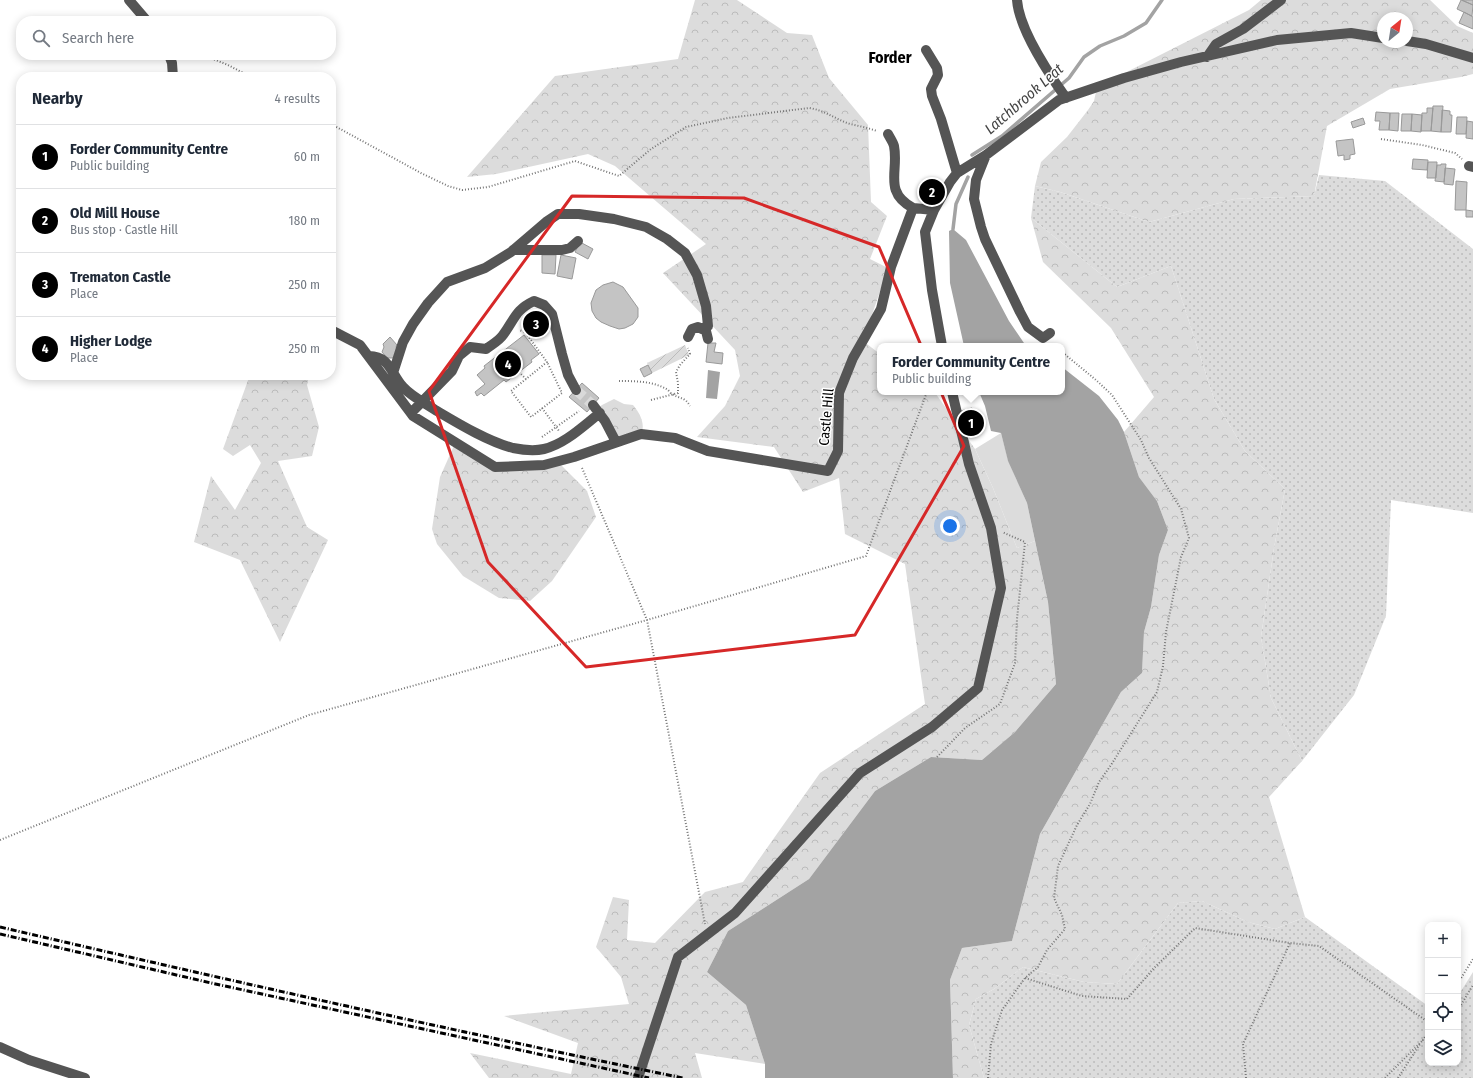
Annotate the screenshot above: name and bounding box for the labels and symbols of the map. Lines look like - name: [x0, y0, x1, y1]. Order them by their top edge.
- north arrow: [1377, 12, 1413, 48]
- district label: Forder: [868, 48, 912, 67]
- water label: Latchbrook Leat: [981, 60, 1067, 138]
- pin: 2: [919, 177, 945, 207]
- pin: 3: [523, 309, 549, 339]
- pin: 4: [495, 349, 521, 379]
- street label: Castle Hill: [816, 387, 837, 446]
- pin: 1: [958, 408, 984, 438]
- your location: [940, 516, 960, 536]

